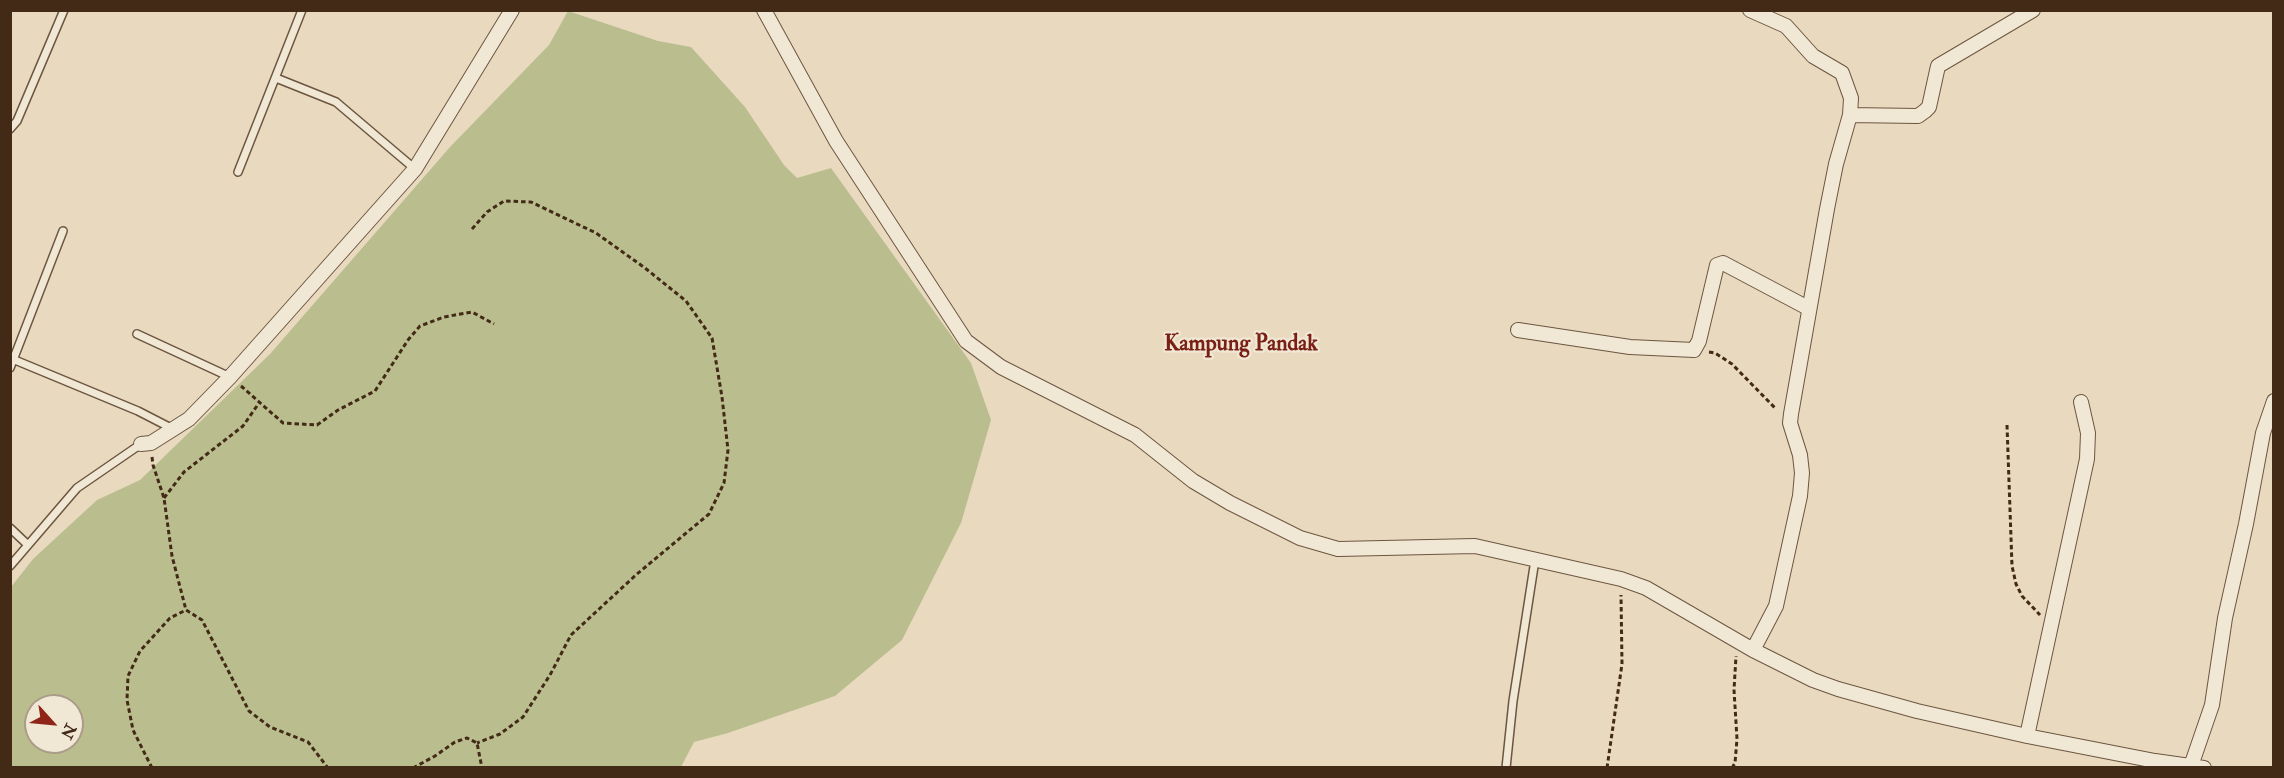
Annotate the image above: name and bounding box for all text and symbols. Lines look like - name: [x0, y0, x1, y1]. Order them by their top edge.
- district label: Kampung Pandak: [1164, 332, 1318, 358]
- north arrow: [24, 694, 84, 754]
- text: N: [56, 720, 80, 742]

